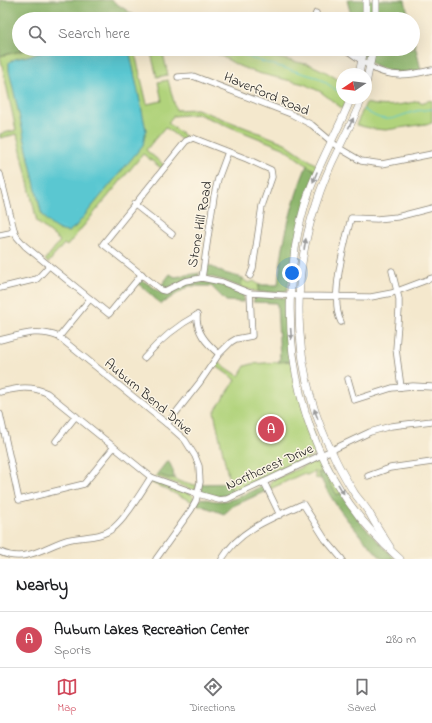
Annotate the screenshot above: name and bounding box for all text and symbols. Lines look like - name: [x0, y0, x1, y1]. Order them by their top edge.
- search box: [12, 12, 420, 56]
- icon: search: [26, 23, 48, 45]
- text: Search here: [58, 23, 130, 45]
- street label: Haverford Road: [220, 67, 313, 122]
- north arrow: [336, 68, 372, 104]
- one-way arrow: [348, 118, 354, 129]
- one-way arrow: [312, 172, 318, 184]
- street label: Stone Hill Road: [183, 179, 218, 269]
- one-way arrow: [303, 238, 309, 250]
- your location: [282, 263, 302, 283]
- one-way arrow: [287, 328, 294, 340]
- street label: Auburn Bend Drive: [99, 354, 197, 441]
- one-way arrow: [313, 408, 319, 420]
- pin: A: [258, 414, 284, 444]
- street label: Northcrest Drive: [222, 438, 317, 496]
- one-way arrow: [337, 483, 344, 495]
- text: Nearby: [16, 573, 68, 598]
- text: Auburn Lakes Recreation Center: [54, 619, 249, 641]
- text: A: [25, 630, 33, 649]
- text: 280 m: [386, 630, 416, 649]
- text: Sports: [54, 641, 91, 660]
- tab: Map: [56, 676, 78, 716]
- tab: Directions: [190, 676, 235, 716]
- tab: Saved: [347, 676, 376, 716]

